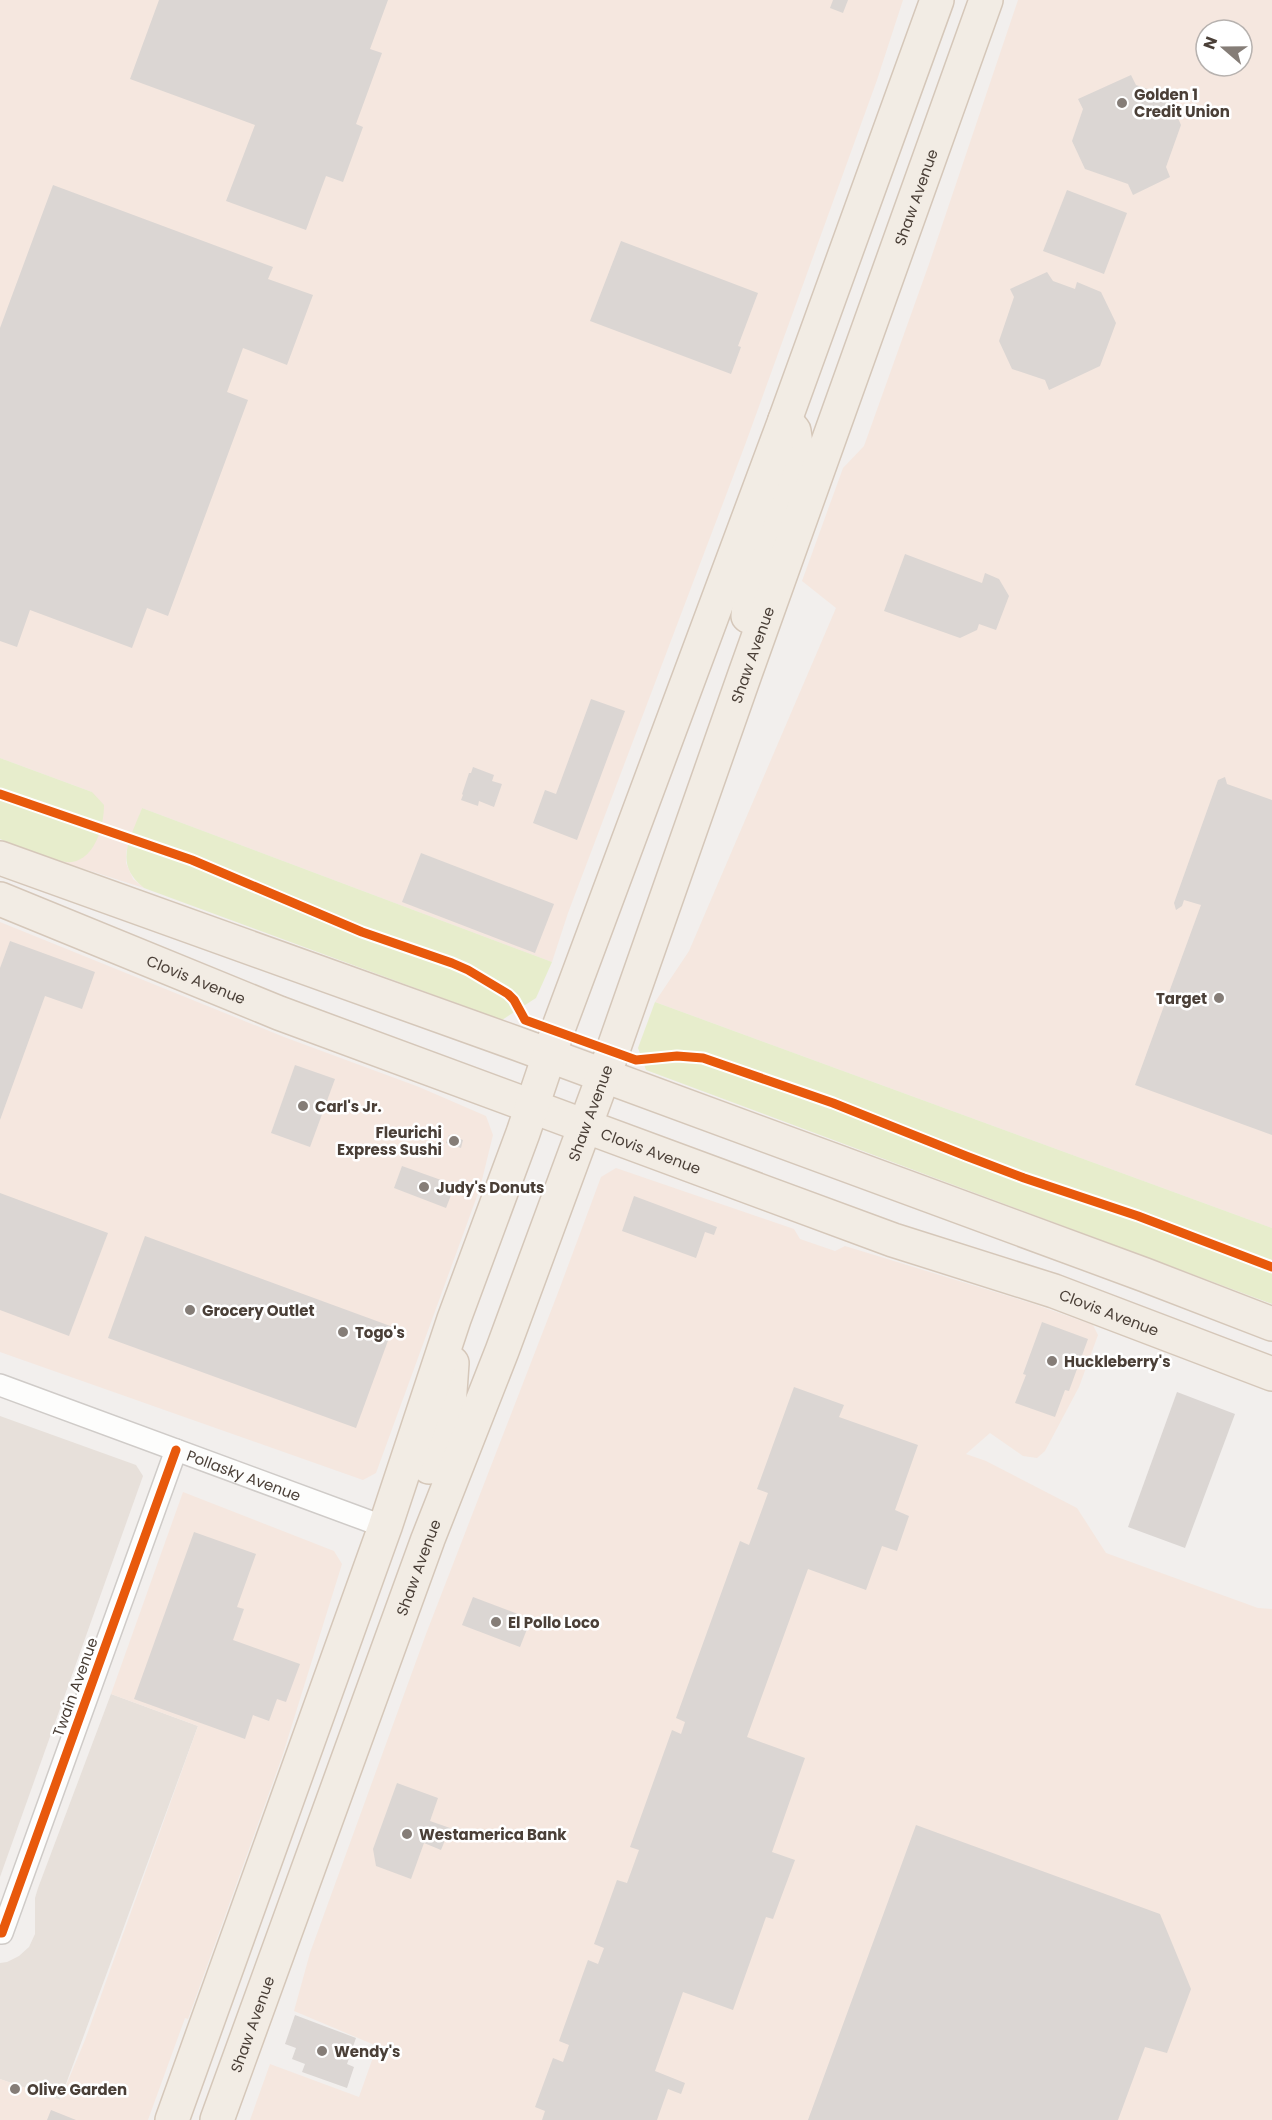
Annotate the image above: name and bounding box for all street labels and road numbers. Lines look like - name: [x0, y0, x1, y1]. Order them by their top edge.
- street label: Shaw Avenue: [889, 146, 942, 248]
- street label: Shaw Avenue: [725, 603, 779, 706]
- street label: Clovis Avenue: [144, 950, 249, 1009]
- street label: Shaw Avenue: [563, 1062, 617, 1164]
- street label: Clovis Avenue: [598, 1122, 704, 1179]
- street label: Clovis Avenue: [1056, 1283, 1162, 1341]
- street label: Pollasky Avenue: [184, 1444, 304, 1506]
- street label: Shaw Avenue: [391, 1516, 445, 1619]
- street label: Twain Avenue: [47, 1634, 103, 1740]
- street label: Shaw Avenue: [225, 1973, 279, 2075]

